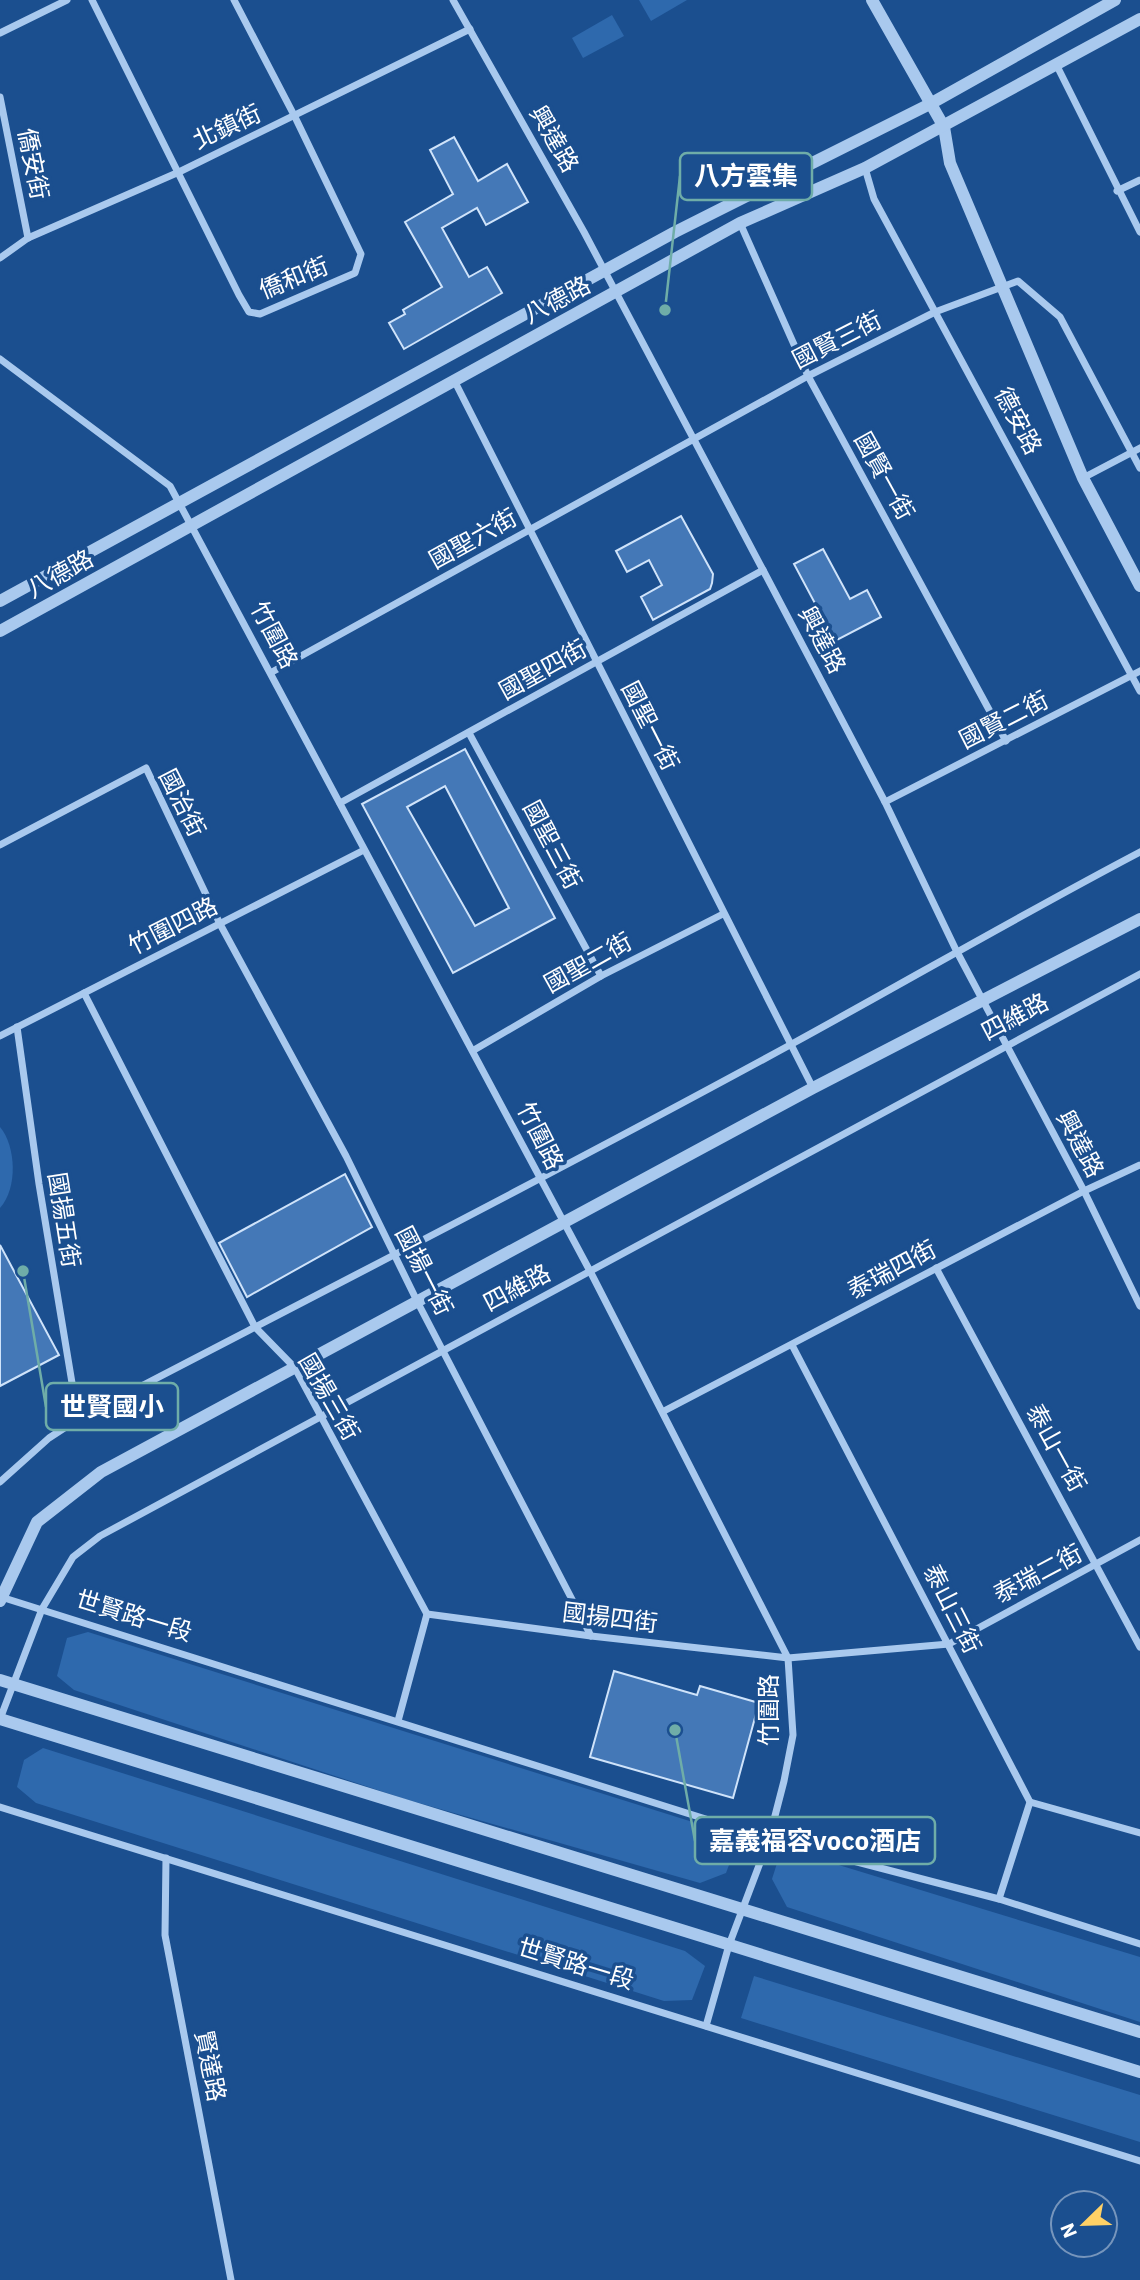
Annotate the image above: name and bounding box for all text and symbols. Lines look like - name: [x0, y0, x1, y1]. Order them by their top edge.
- street label: 北鎮街: [187, 96, 266, 156]
- street label: 興達路: [523, 99, 587, 178]
- street label: 僑安街: [11, 125, 57, 202]
- callout: 八方雲集: [680, 153, 812, 200]
- text: 八方雲集: [694, 158, 798, 192]
- street label: 僑和街: [254, 249, 333, 305]
- street label: 八德路: [517, 268, 596, 330]
- street label: 國賢三街: [787, 303, 887, 375]
- street label: 德安路: [988, 381, 1050, 460]
- street label: 國賢一街: [848, 426, 922, 525]
- street label: 國聖六街: [423, 501, 522, 575]
- street label: 八德路: [20, 542, 99, 605]
- street label: 竹圍路: [244, 595, 306, 674]
- street label: 興達路: [792, 600, 854, 679]
- street label: 國聖四街: [493, 632, 592, 706]
- street label: 國聖一街: [615, 676, 687, 776]
- street label: 國賢二街: [954, 683, 1054, 755]
- street label: 國治街: [152, 763, 213, 842]
- street label: 國聖三街: [516, 795, 590, 894]
- street label: 竹圍四路: [123, 889, 223, 961]
- street label: 國聖二街: [538, 925, 637, 999]
- street label: 四維路: [975, 985, 1054, 1047]
- street label: 竹圍路: [510, 1096, 571, 1175]
- street label: 興達路: [1050, 1104, 1112, 1183]
- street label: 國揚五街: [42, 1170, 88, 1270]
- street label: 國揚一街: [389, 1221, 461, 1321]
- street label: 泰瑞四街: [842, 1232, 941, 1306]
- street label: 四維路: [477, 1256, 556, 1318]
- street label: 國揚三街: [292, 1347, 368, 1446]
- callout: 世賢國小: [46, 1383, 178, 1430]
- text: 世賢國小: [60, 1389, 164, 1423]
- street label: 泰山一街: [1020, 1398, 1094, 1497]
- street label: 泰瑞二街: [988, 1536, 1087, 1610]
- street label: 泰山三街: [917, 1559, 989, 1659]
- street label: 世賢路一段: [72, 1582, 196, 1648]
- street label: 國揚四街: [561, 1595, 660, 1639]
- street label: 竹圍路: [752, 1674, 784, 1746]
- callout: 嘉義福容voco酒店: [695, 1817, 935, 1864]
- text: 嘉義福容voco酒店: [709, 1823, 921, 1857]
- street label: 世賢路一段: [514, 1930, 638, 1996]
- street label: 賢達路: [188, 2027, 234, 2104]
- north arrow: [1049, 2189, 1119, 2259]
- text: N: [1055, 2220, 1082, 2242]

